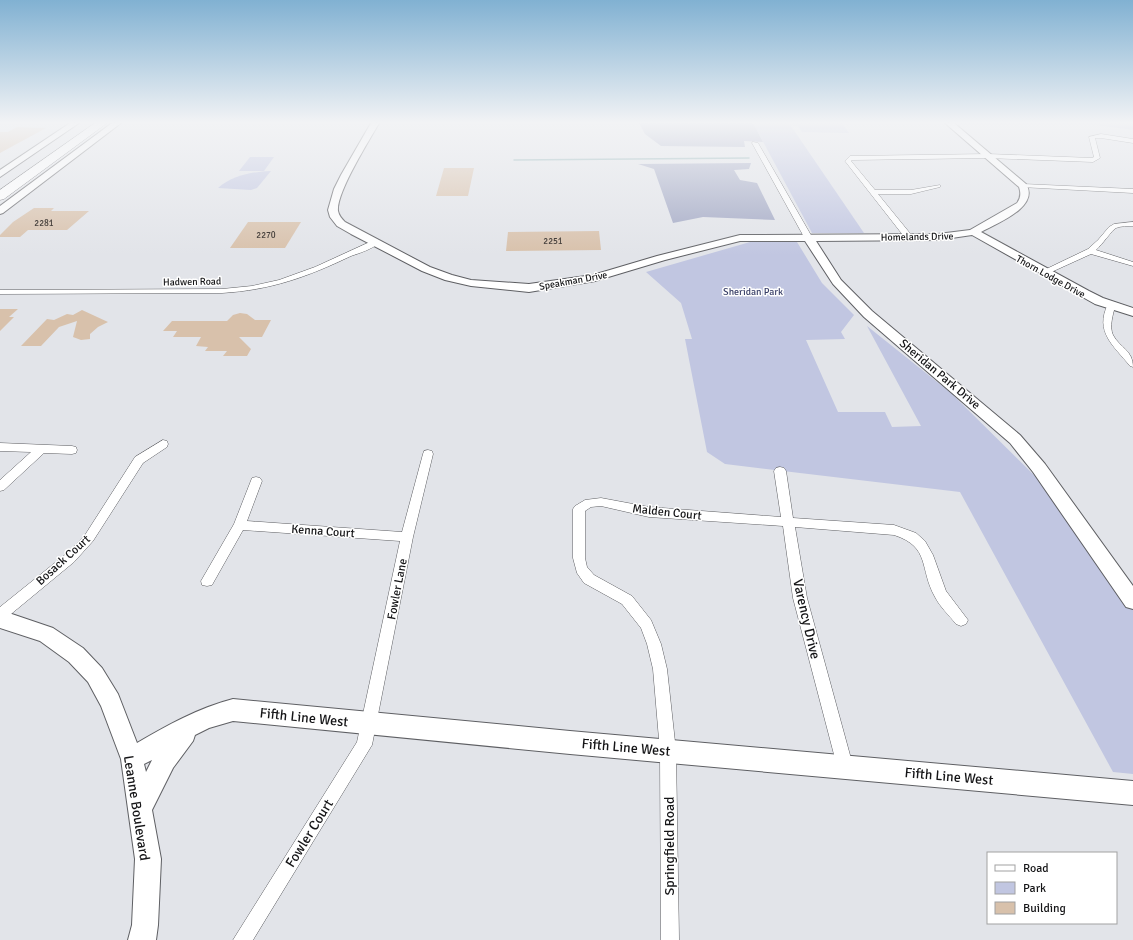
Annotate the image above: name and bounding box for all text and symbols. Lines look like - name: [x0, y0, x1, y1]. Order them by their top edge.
- house number: 2281: [34, 218, 54, 229]
- house number: 2270: [256, 230, 276, 241]
- street label: Homelands Drive: [881, 230, 953, 244]
- house number: 2251: [543, 236, 563, 247]
- street label: Thorn Lodge Drive: [1014, 253, 1087, 301]
- street label: Speakman Drive: [538, 269, 608, 293]
- street label: Hadwen Road: [163, 275, 221, 289]
- park label: Sheridan Park: [723, 286, 783, 298]
- street label: Sheridan Park Drive: [896, 336, 983, 413]
- street label: Malden Court: [632, 501, 702, 524]
- street label: Kenna Court: [291, 522, 355, 541]
- street label: Bosack Court: [33, 532, 94, 589]
- street label: Fowler Lane: [384, 557, 411, 621]
- street label: Varency Drive: [789, 577, 824, 661]
- street label: Fifth Line West: [259, 704, 349, 731]
- street label: Fifth Line West: [581, 735, 671, 760]
- street label: Leanne Boulevard: [120, 754, 153, 862]
- street label: Fifth Line West: [904, 764, 994, 789]
- street label: Fowler Court: [282, 796, 337, 870]
- street label: Springfield Road: [661, 796, 678, 896]
- legend: [987, 852, 1117, 924]
- text: Road: [1023, 861, 1049, 876]
- text: Park: [1023, 881, 1046, 896]
- text: Building: [1023, 901, 1066, 916]

